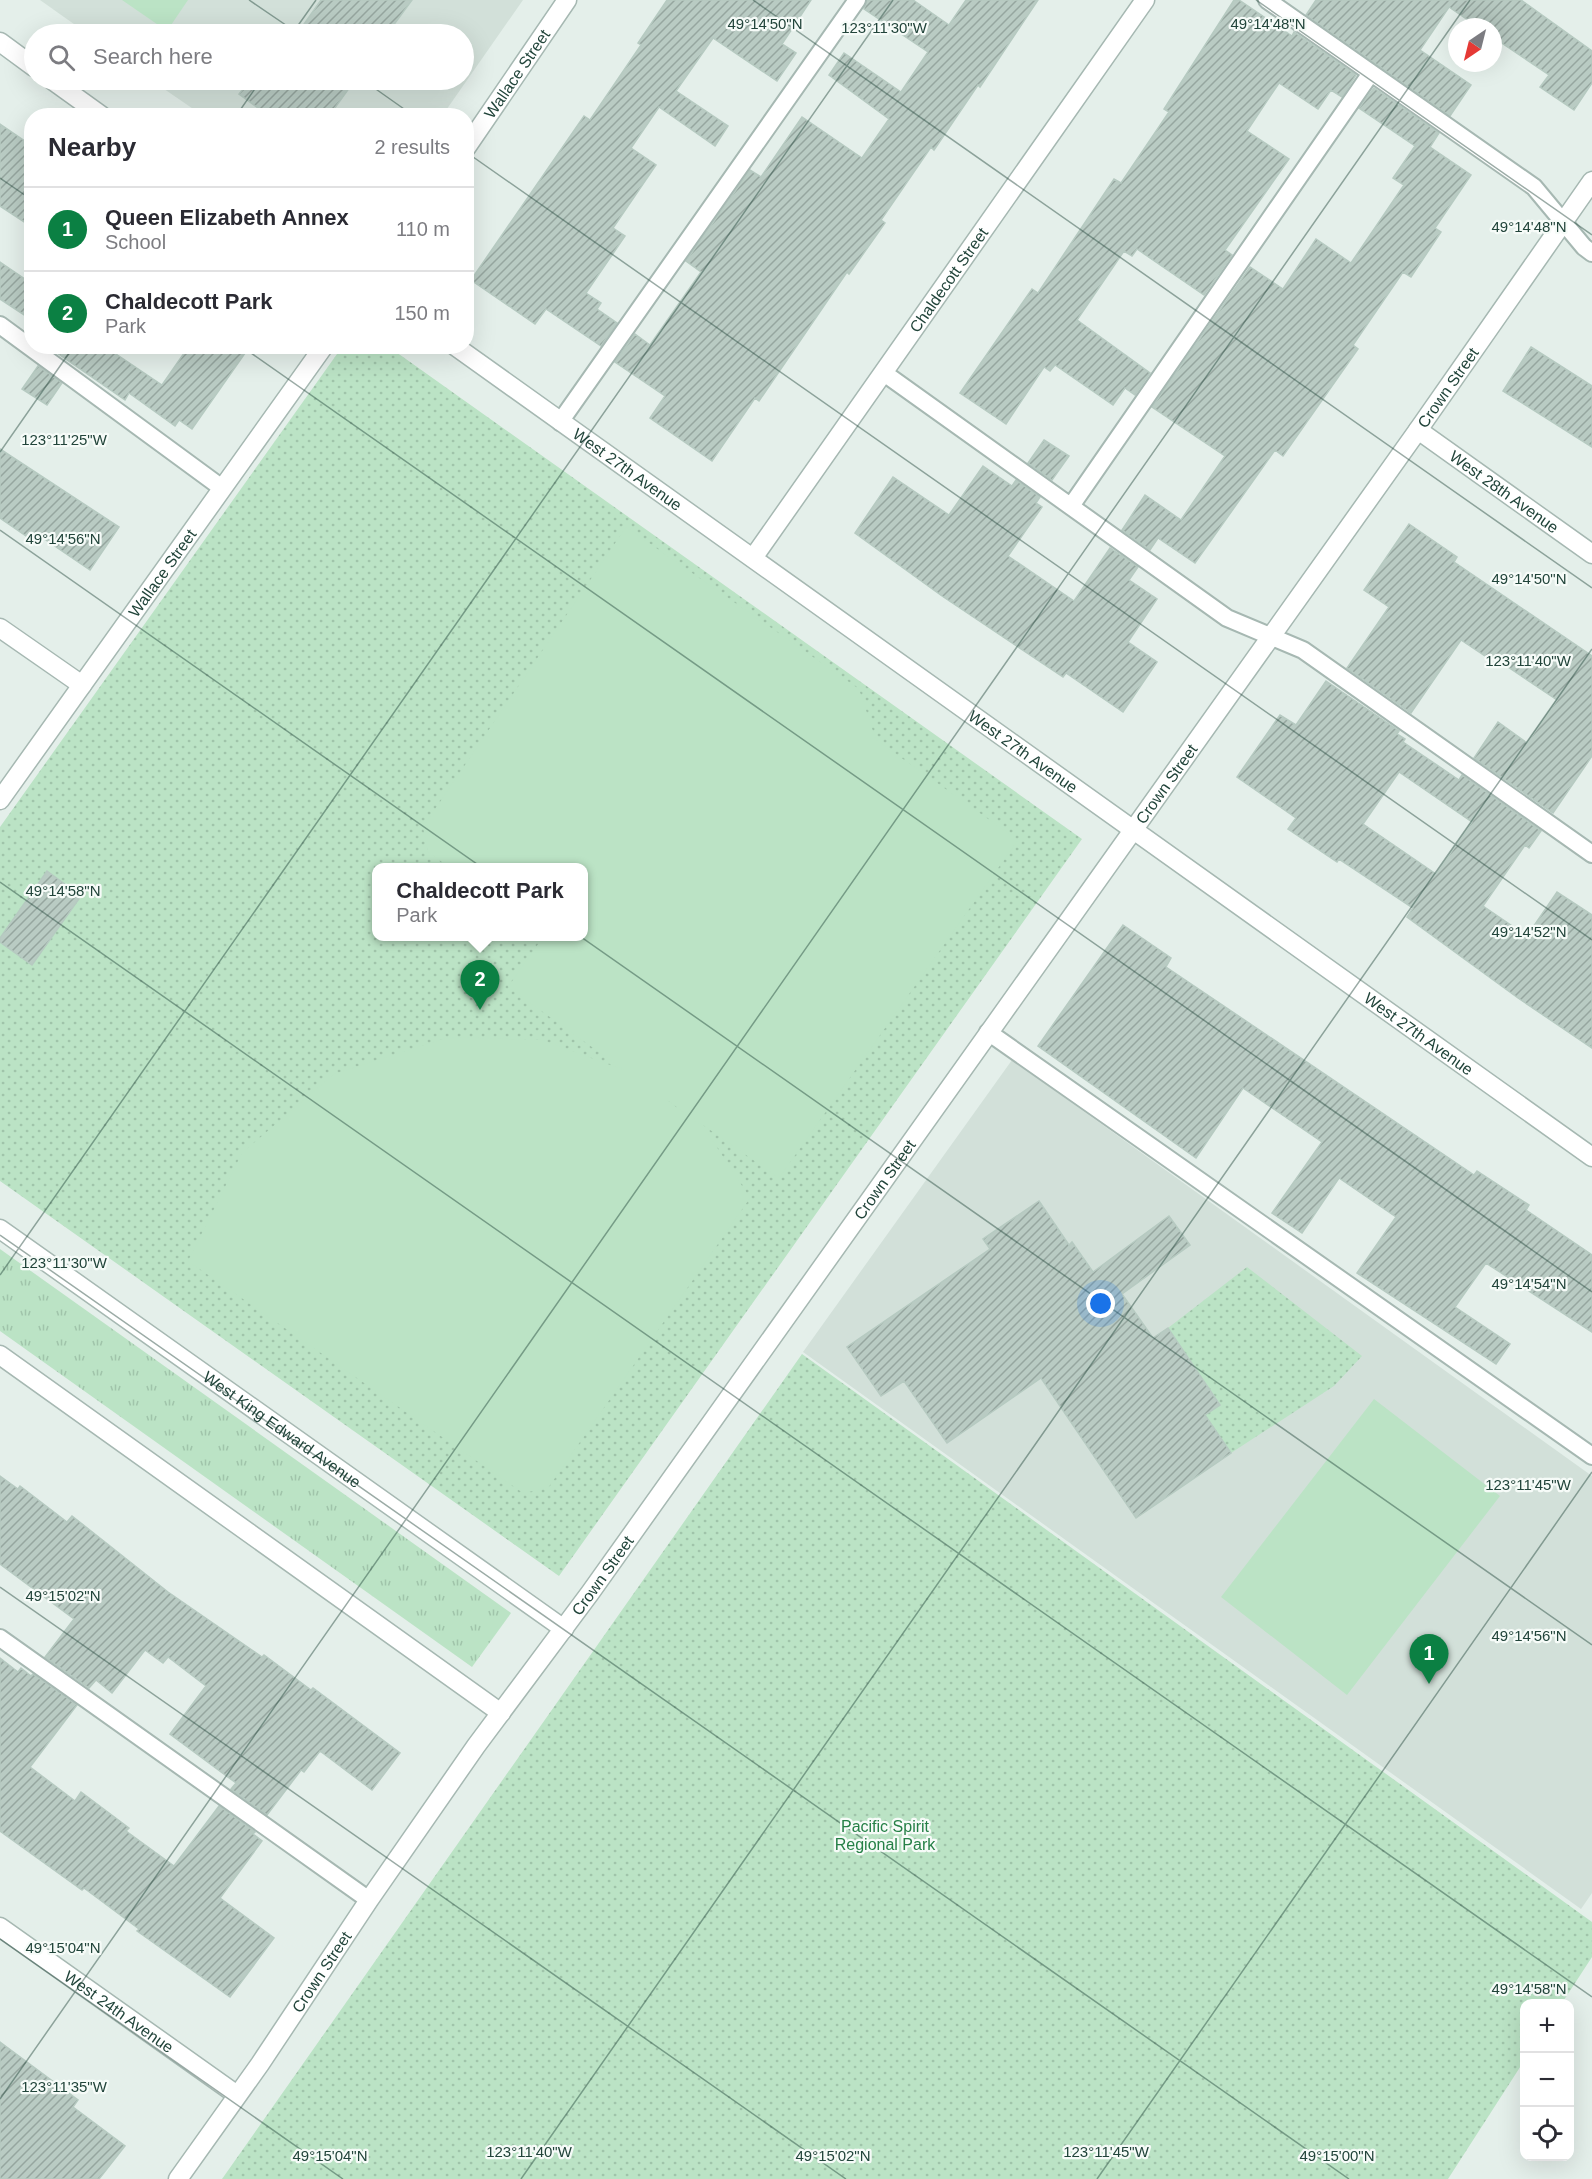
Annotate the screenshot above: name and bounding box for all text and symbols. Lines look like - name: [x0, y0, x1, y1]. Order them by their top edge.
- text: 49°14'50"N: [727, 15, 803, 32]
- text: 49°14'48"N: [1230, 15, 1306, 32]
- north arrow: [1448, 18, 1502, 72]
- text: 123°11'30"W: [841, 19, 928, 36]
- search box: [24, 24, 474, 90]
- street label: Wallace Street: [481, 26, 554, 121]
- icon: search: [45, 41, 78, 74]
- text: Search here: [93, 44, 213, 69]
- text: Nearby: [48, 132, 136, 162]
- text: 2 results: [374, 136, 450, 158]
- text: Queen Elizabeth Annex: [105, 205, 349, 230]
- text: 1: [62, 218, 73, 240]
- text: 110 m: [396, 218, 450, 240]
- text: 49°14'48"N: [1491, 218, 1567, 235]
- street label: Chaldecott Street: [906, 224, 992, 336]
- text: School: [105, 231, 166, 253]
- text: Chaldecott Park: [105, 289, 273, 314]
- text: 2: [62, 302, 73, 324]
- text: 150 m: [394, 302, 450, 324]
- text: Park: [105, 315, 146, 337]
- street label: Crown Street: [1414, 344, 1482, 431]
- street label: West 27th Avenue: [570, 425, 685, 514]
- text: 123°11'25"W: [21, 431, 108, 448]
- street label: West 28th Avenue: [1446, 447, 1562, 536]
- street label: Wallace Street: [125, 526, 200, 620]
- text: 49°14'56"N: [25, 530, 101, 547]
- text: 49°14'50"N: [1491, 570, 1567, 587]
- text: 123°11'40"W: [1485, 652, 1572, 669]
- street label: West 27th Avenue: [965, 707, 1081, 796]
- street label: Crown Street: [1133, 741, 1201, 827]
- popup: [372, 863, 588, 941]
- text: Chaldecott Park: [396, 878, 564, 903]
- text: 49°14'58"N: [25, 882, 101, 899]
- text: Park: [396, 904, 437, 926]
- text: 49°14'52"N: [1491, 923, 1567, 940]
- pin: 2: [460, 960, 500, 1010]
- street label: West 27th Avenue: [1361, 989, 1476, 1078]
- street label: Crown Street: [851, 1136, 919, 1223]
- text: 123°11'30"W: [21, 1254, 108, 1271]
- text: 49°14'54"N: [1491, 1275, 1567, 1292]
- your location: [1086, 1289, 1115, 1318]
- street label: West King Edward Avenue: [200, 1368, 364, 1491]
- text: 123°11'45"W: [1485, 1476, 1572, 1493]
- street label: Crown Street: [569, 1532, 637, 1619]
- text: 49°15'02"N: [25, 1587, 101, 1604]
- text: 49°14'56"N: [1491, 1627, 1567, 1644]
- pin: 1: [1410, 1634, 1448, 1684]
- park label: Pacific Spirit Regional Park: [835, 1818, 936, 1853]
- street label: Crown Street: [289, 1928, 355, 2016]
- text: 49°15'04"N: [25, 1939, 101, 1956]
- street label: West 24th Avenue: [61, 1967, 177, 2056]
- text: 49°14'58"N: [1491, 1980, 1567, 1997]
- map controls: [1520, 1999, 1574, 2161]
- button: +: [1520, 1999, 1574, 2053]
- button: −: [1520, 2053, 1574, 2107]
- text: 123°11'35"W: [21, 2078, 108, 2095]
- button: locate: [1520, 2107, 1574, 2161]
- text: 123°11'40"W: [486, 2143, 573, 2160]
- text: 123°11'45"W: [1063, 2143, 1150, 2160]
- text: 49°15'04"N: [292, 2147, 368, 2164]
- text: 49°15'02"N: [795, 2147, 871, 2164]
- text: 49°15'00"N: [1299, 2147, 1375, 2164]

